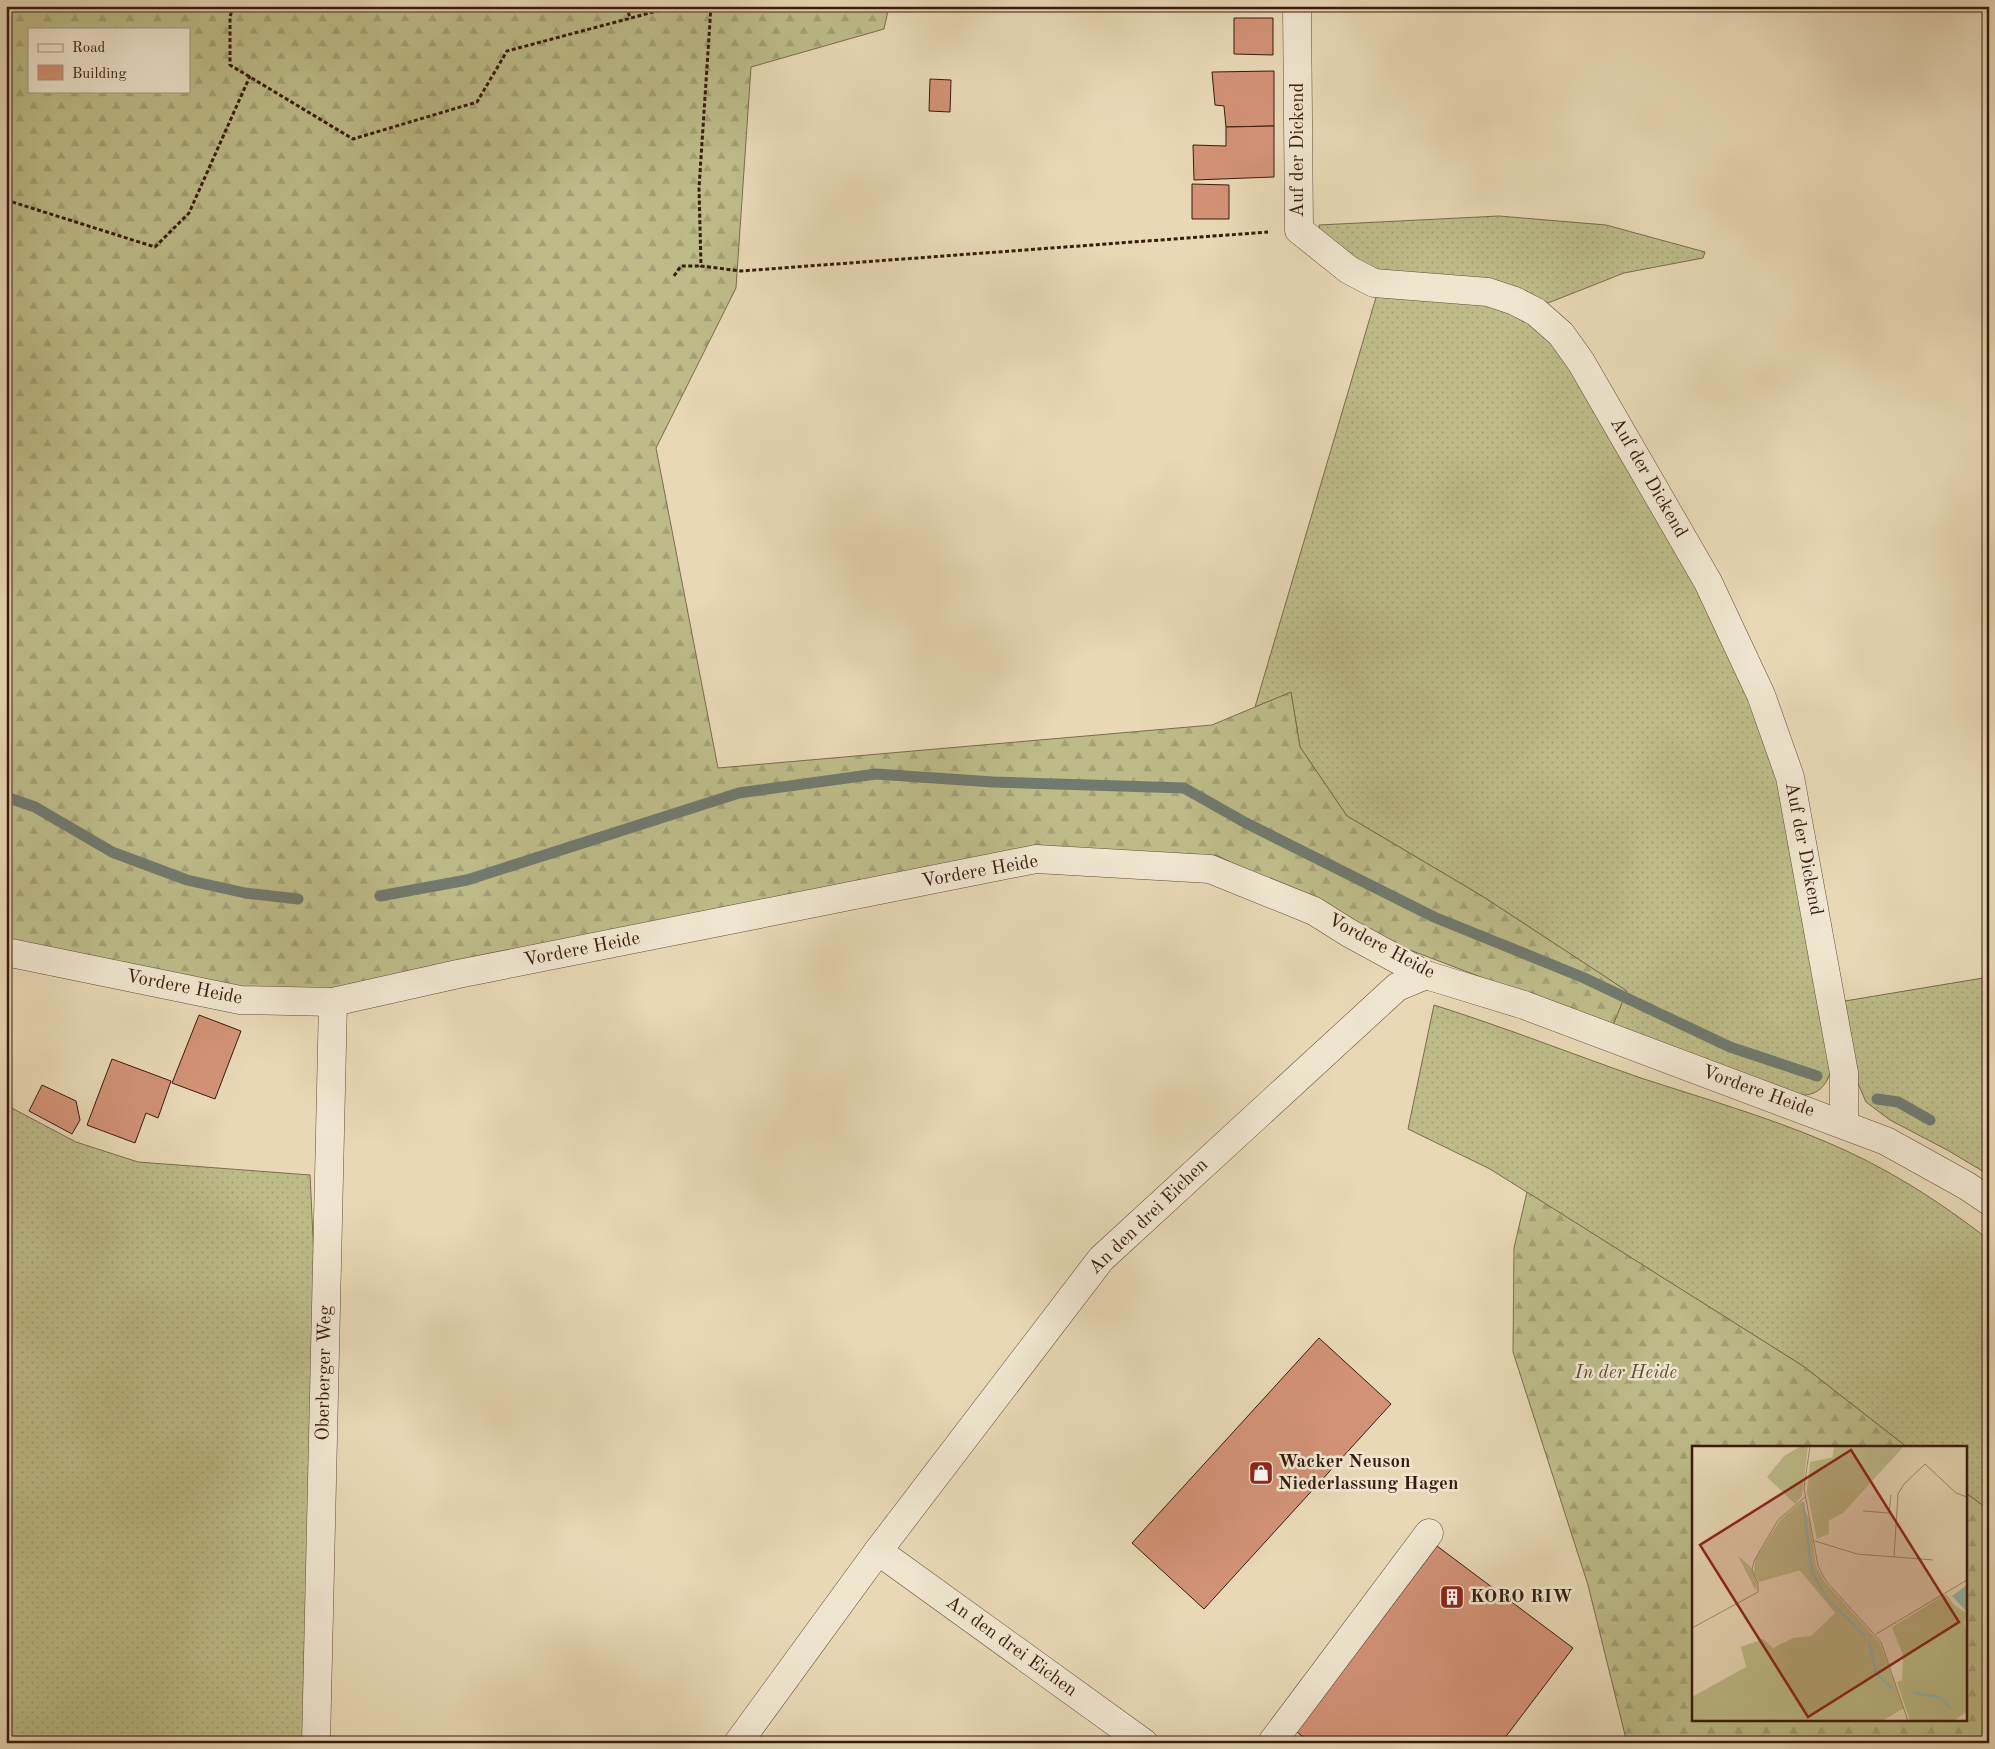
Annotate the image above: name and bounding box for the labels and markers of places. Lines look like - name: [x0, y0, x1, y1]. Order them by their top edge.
- place label: Wacker Neuson Niederlassung Hagen: [1278, 1453, 1459, 1494]
- shop icon: Wacker Neuson Niederlassung Hagen: [1248, 1460, 1274, 1486]
- building icon: KORO RIW: [1439, 1584, 1465, 1610]
- place label: KORO RIW: [1470, 1588, 1573, 1607]

